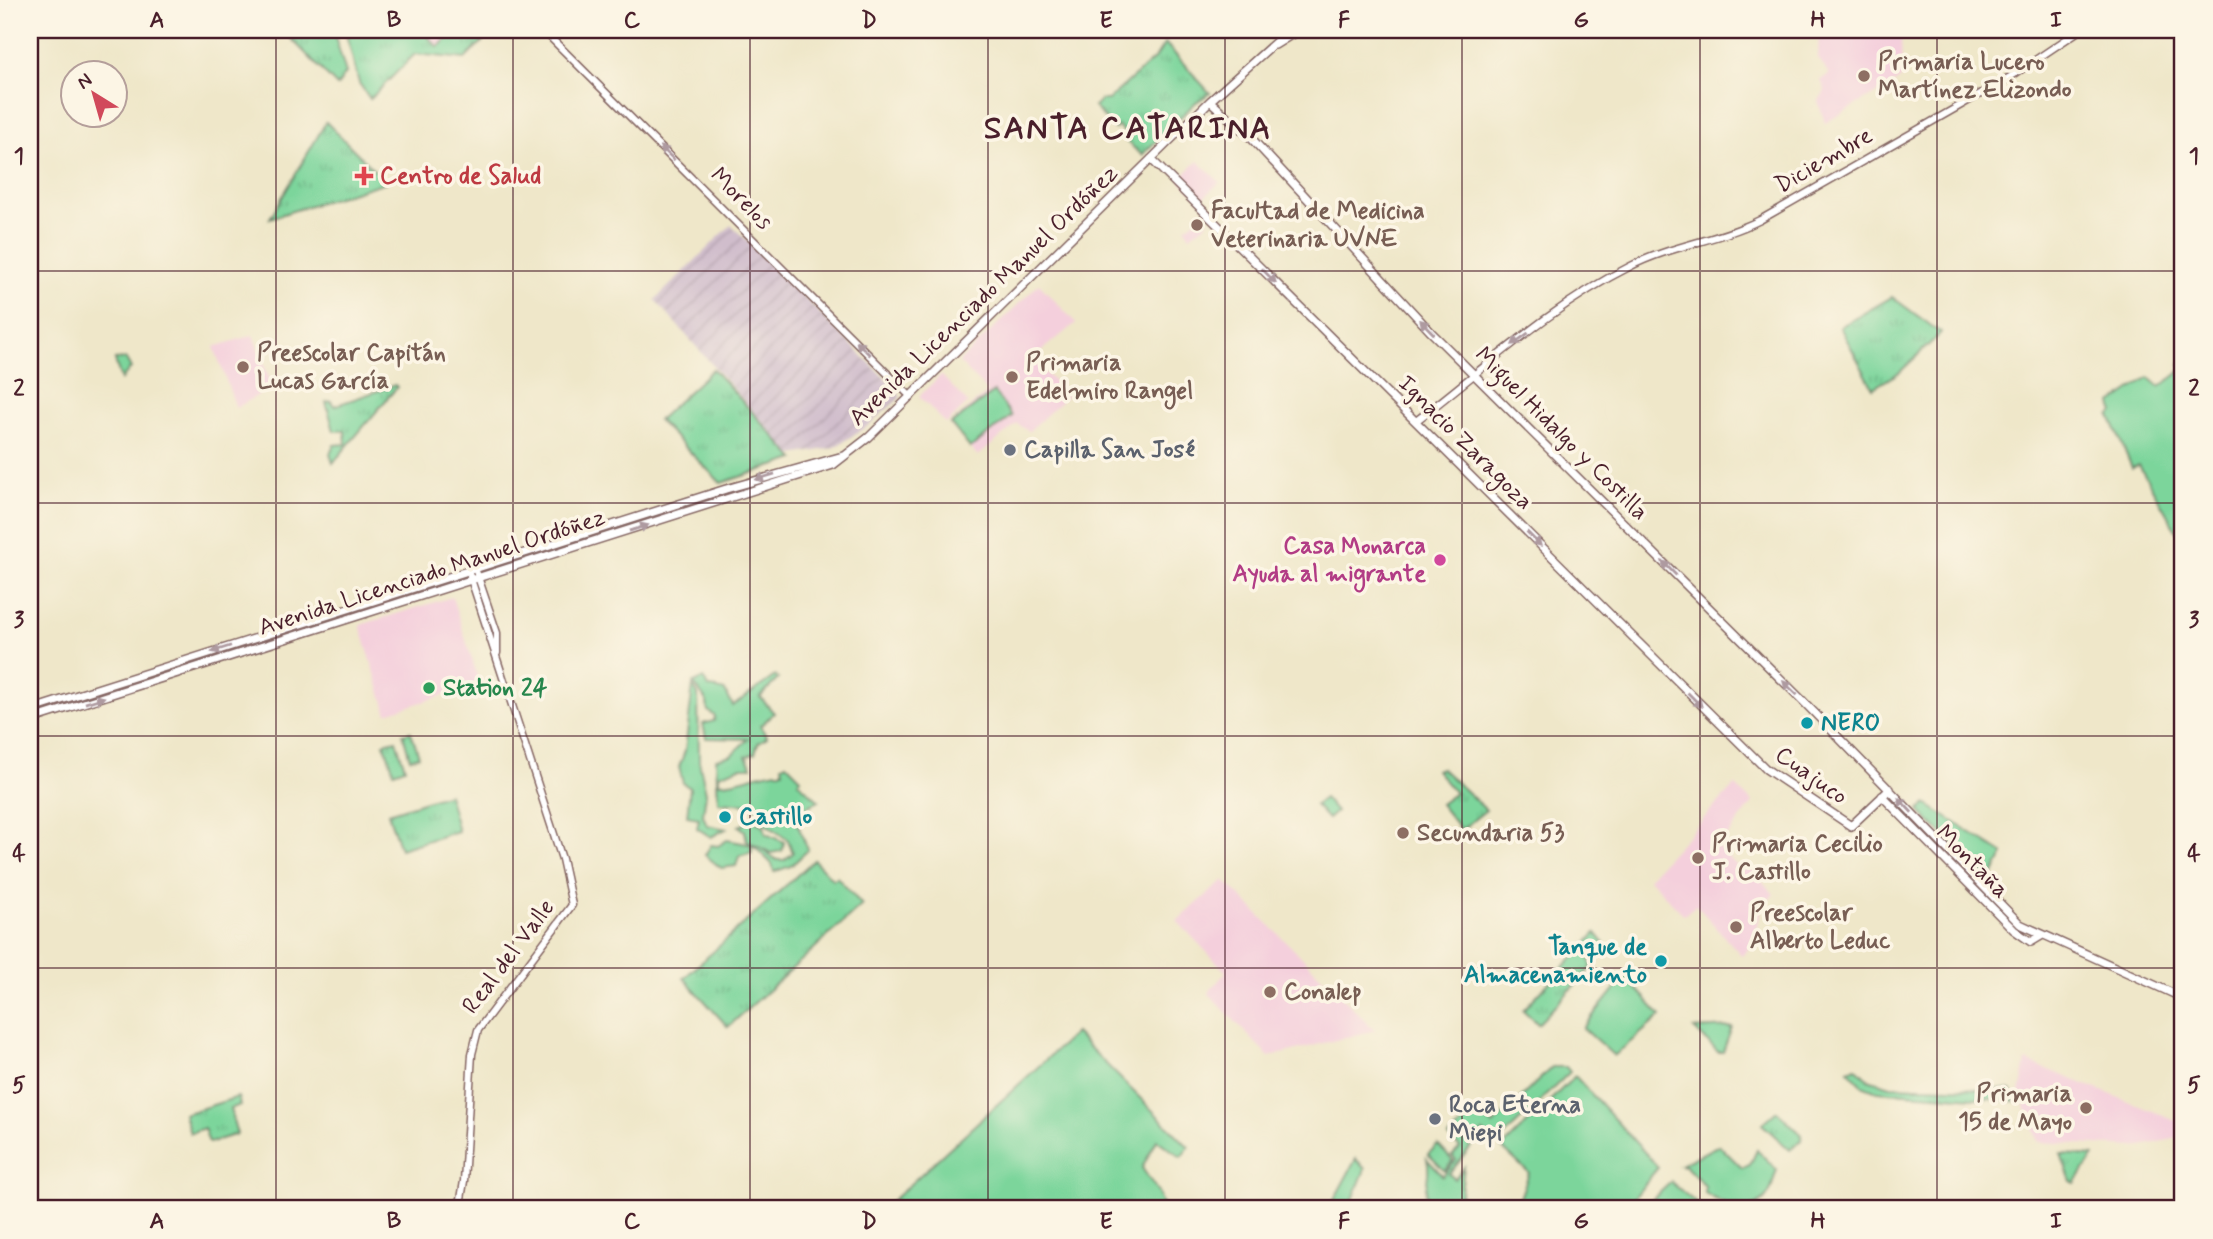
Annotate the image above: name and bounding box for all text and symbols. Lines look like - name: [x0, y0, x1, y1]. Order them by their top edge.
- text: A: [149, 6, 165, 36]
- text: B: [387, 6, 402, 36]
- text: C: [624, 6, 641, 36]
- text: D: [861, 6, 877, 36]
- text: E: [1099, 6, 1113, 36]
- text: F: [1338, 6, 1350, 36]
- text: G: [1573, 6, 1589, 36]
- text: H: [1810, 6, 1826, 36]
- text: I: [2050, 6, 2062, 36]
- place label: Primaria Lucero Martínez Elizondo: [1878, 47, 2072, 106]
- north arrow: [60, 60, 130, 130]
- text: N: [72, 68, 97, 95]
- marker: Primaria Lucero Martínez Elizondo: [1856, 68, 1872, 84]
- district label: SANTA CATARINA: [984, 108, 1272, 150]
- street label: Diciembre: [1770, 120, 1879, 201]
- text: 1: [14, 142, 24, 172]
- text: 1: [2189, 142, 2199, 172]
- one-way arrow: [659, 145, 676, 161]
- street label: Avenida Licenciado Manuel Ordóñez: [843, 159, 1125, 433]
- place label: Centro de Salud: [380, 161, 541, 192]
- street label: Morelos: [703, 161, 779, 237]
- marker: Centro de Salud: [354, 166, 374, 186]
- place label: Facultad de Medicina Veterinaria UVNE: [1211, 196, 1425, 255]
- marker: Facultad de Medicina Veterinaria UVNE: [1189, 217, 1205, 233]
- one-way arrow: [1260, 268, 1277, 285]
- one-way arrow: [1419, 319, 1435, 336]
- one-way arrow: [1511, 332, 1529, 346]
- place label: Preescolar Capitán Lucas García: [257, 338, 446, 397]
- one-way arrow: [856, 340, 872, 357]
- street label: Miguel Hidalgo y Costilla: [1465, 340, 1655, 530]
- place label: Primaria Edelmiro Rangel: [1026, 348, 1193, 410]
- marker: Preescolar Capitán Lucas García: [235, 359, 251, 375]
- marker: Primaria Edelmiro Rangel: [1004, 369, 1020, 385]
- street label: Ignacio Zaragoza: [1389, 369, 1539, 519]
- text: 2: [13, 374, 25, 404]
- text: 2: [2188, 374, 2200, 404]
- place label: Capilla San José: [1024, 435, 1195, 466]
- marker: Capilla San José: [1002, 442, 1018, 458]
- one-way arrow: [755, 472, 776, 482]
- street label: Avenida Licenciado Manuel Ordóñez: [255, 502, 610, 644]
- one-way arrow: [628, 522, 649, 532]
- one-way arrow: [1525, 530, 1541, 547]
- place label: Casa Monarca Ayuda al migrante: [1233, 531, 1426, 593]
- marker: Casa Monarca Ayuda al migrante: [1432, 552, 1448, 568]
- one-way arrow: [1660, 560, 1677, 577]
- text: 3: [14, 606, 25, 636]
- text: 3: [2189, 606, 2200, 636]
- one-way arrow: [211, 644, 232, 654]
- place label: Station 24: [443, 673, 548, 704]
- marker: Station 24: [421, 680, 437, 696]
- one-way arrow: [1782, 680, 1798, 696]
- one-way arrow: [1686, 691, 1703, 708]
- one-way arrow: [85, 694, 106, 704]
- place label: NERO: [1821, 708, 1880, 739]
- marker: NERO: [1799, 715, 1815, 731]
- street label: Cuajuco: [1769, 740, 1853, 812]
- one-way arrow: [1897, 797, 1913, 814]
- place label: Castillo: [739, 802, 812, 833]
- marker: Castillo: [717, 809, 733, 825]
- place label: Secundaria 53: [1417, 818, 1564, 849]
- street label: Montaña: [1929, 819, 2015, 905]
- marker: Secundaria 53: [1395, 825, 1411, 841]
- place label: Primaria Cecilio J. Castillo: [1712, 829, 1883, 888]
- text: 4: [12, 839, 26, 869]
- text: 4: [2187, 839, 2201, 869]
- marker: Primaria Cecilio J. Castillo: [1690, 850, 1706, 866]
- street label: Real del Valle: [456, 893, 562, 1021]
- place label: Preescolar Alberto Leduc: [1750, 898, 1890, 957]
- marker: Preescolar Alberto Leduc: [1728, 919, 1744, 935]
- place label: Tanque de Almacenamiento: [1464, 932, 1647, 991]
- marker: Tanque de Almacenamiento: [1653, 953, 1669, 969]
- place label: Conalep: [1284, 977, 1362, 1008]
- marker: Conalep: [1262, 984, 1278, 1000]
- text: 5: [12, 1071, 26, 1101]
- text: 5: [2187, 1071, 2201, 1101]
- place label: Primaria 15 de Mayo: [1958, 1079, 2072, 1138]
- place label: Roca Eterna Miepi: [1449, 1090, 1581, 1149]
- marker: Primaria 15 de Mayo: [2078, 1100, 2094, 1116]
- marker: Roca Eterna Miepi: [1427, 1111, 1443, 1127]
- text: A: [149, 1207, 165, 1237]
- text: B: [387, 1207, 402, 1237]
- text: C: [624, 1207, 641, 1237]
- text: D: [861, 1207, 877, 1237]
- text: E: [1099, 1207, 1113, 1237]
- text: F: [1338, 1207, 1350, 1237]
- text: G: [1573, 1207, 1589, 1237]
- text: H: [1810, 1207, 1826, 1237]
- text: I: [2050, 1207, 2062, 1237]

